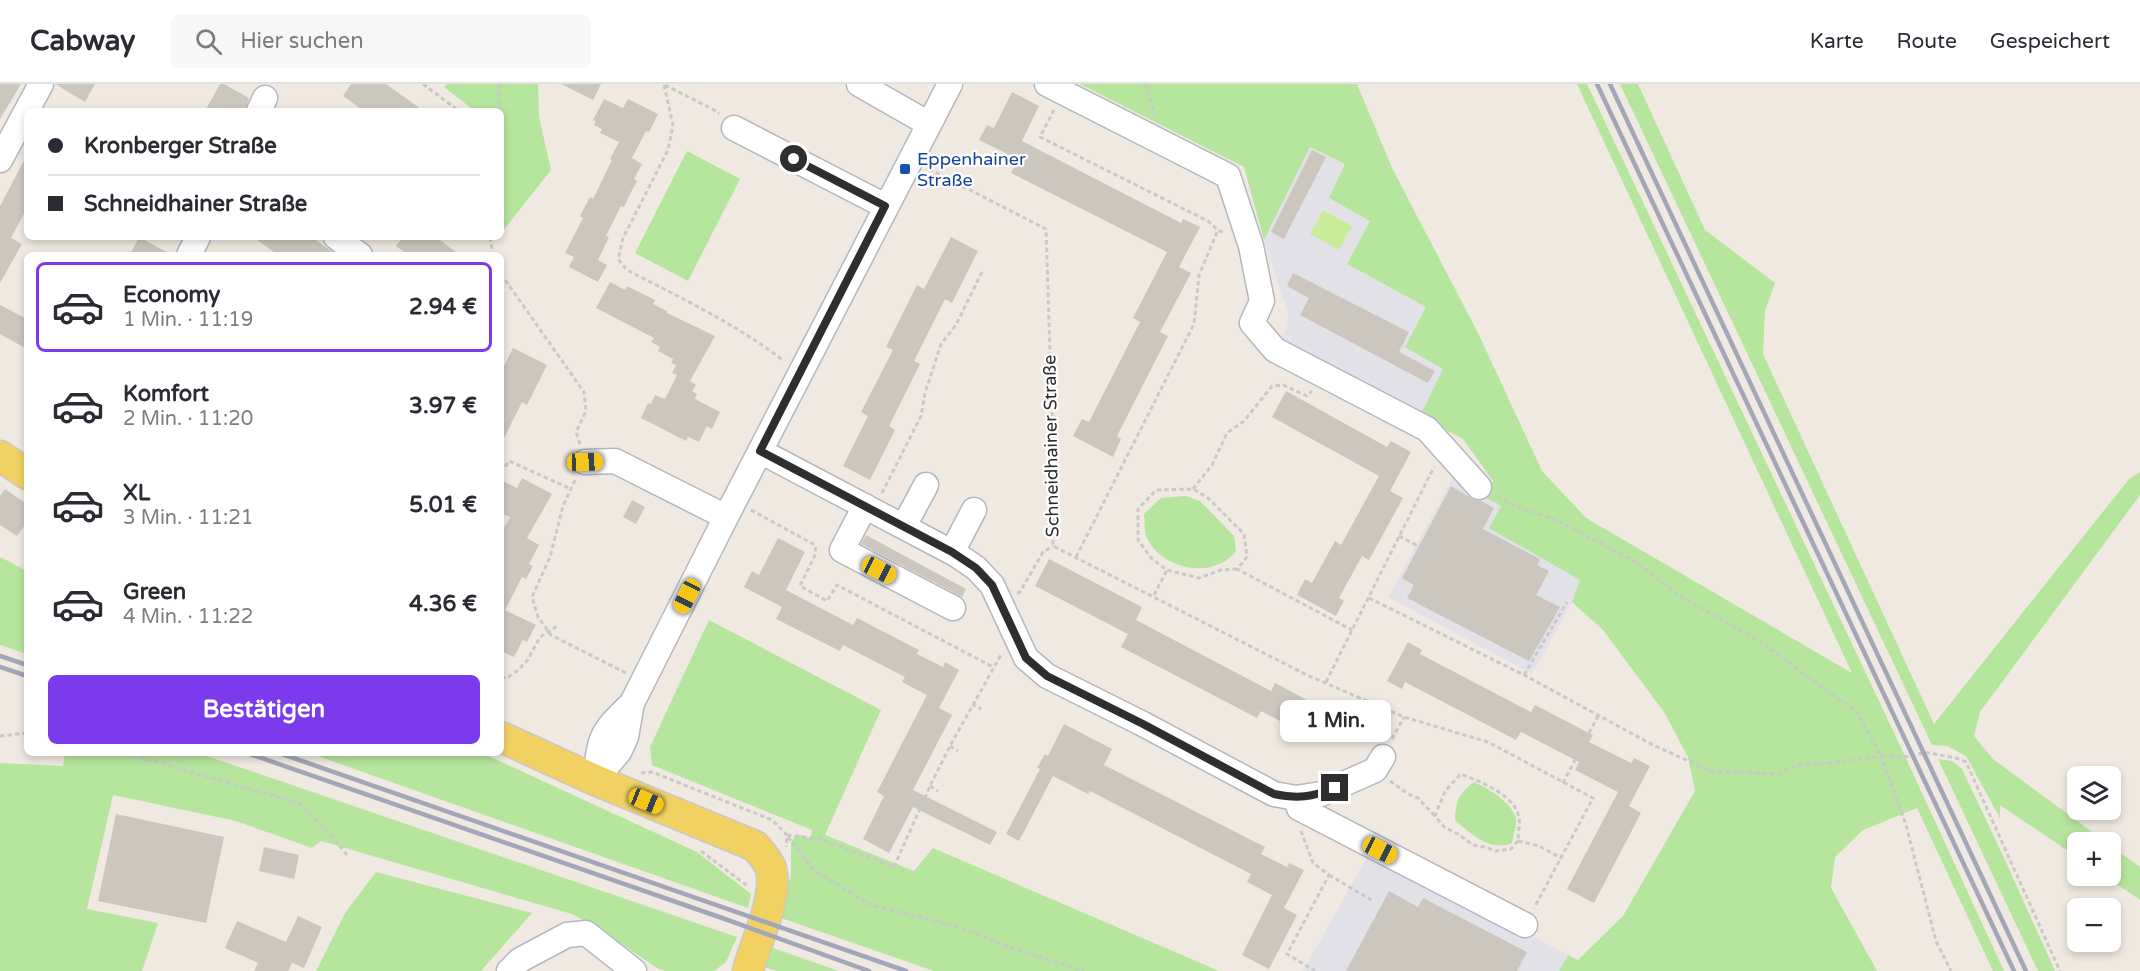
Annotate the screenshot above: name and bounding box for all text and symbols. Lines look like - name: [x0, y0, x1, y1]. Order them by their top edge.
- search box: [171, 14, 591, 68]
- text: Cabway: [30, 24, 135, 58]
- icon: search: [192, 25, 225, 58]
- text: Hier suchen: [240, 28, 364, 54]
- text: Karte: [1810, 29, 1864, 54]
- text: Route: [1897, 29, 1957, 54]
- text: Gespeichert: [1990, 29, 2110, 54]
- text: Kronberger Straße: [84, 133, 277, 159]
- route start: [780, 145, 807, 172]
- place label: Eppenhainer Straße: [917, 148, 1026, 191]
- marker: Eppenhainer Straße: [898, 162, 912, 176]
- text: Schneidhainer Straße: [84, 191, 307, 217]
- icon: car: [51, 280, 105, 334]
- text: Economy: [123, 282, 220, 308]
- text: 2.94 €: [409, 294, 477, 320]
- text: 1 Min. · 11:19: [123, 308, 253, 332]
- street label: Schneidhainer Straße: [1038, 355, 1064, 537]
- icon: car: [51, 379, 105, 433]
- text: Komfort: [123, 381, 209, 407]
- text: 3.97 €: [409, 393, 477, 419]
- text: 2 Min. · 11:20: [123, 407, 253, 431]
- car: [567, 452, 603, 472]
- icon: car: [51, 478, 105, 532]
- text: XL: [123, 480, 150, 506]
- text: 5.01 €: [409, 492, 477, 518]
- text: 3 Min. · 11:21: [123, 506, 253, 530]
- car: [859, 554, 899, 586]
- car: [671, 576, 703, 616]
- icon: car: [51, 577, 105, 631]
- text: Green: [123, 579, 186, 605]
- text: 4.36 €: [409, 591, 477, 617]
- text: 4 Min. · 11:22: [123, 605, 253, 629]
- button: Bestätigen: [48, 675, 480, 744]
- callout: 1 Min.: [1280, 701, 1390, 743]
- text: 1 Min.: [1306, 709, 1365, 733]
- map controls: [2067, 766, 2121, 952]
- button: layers: [2067, 766, 2121, 820]
- route end: [1321, 774, 1348, 801]
- car: [626, 786, 666, 816]
- button: +: [2067, 832, 2121, 886]
- car: [1360, 834, 1400, 866]
- button: −: [2067, 898, 2121, 952]

